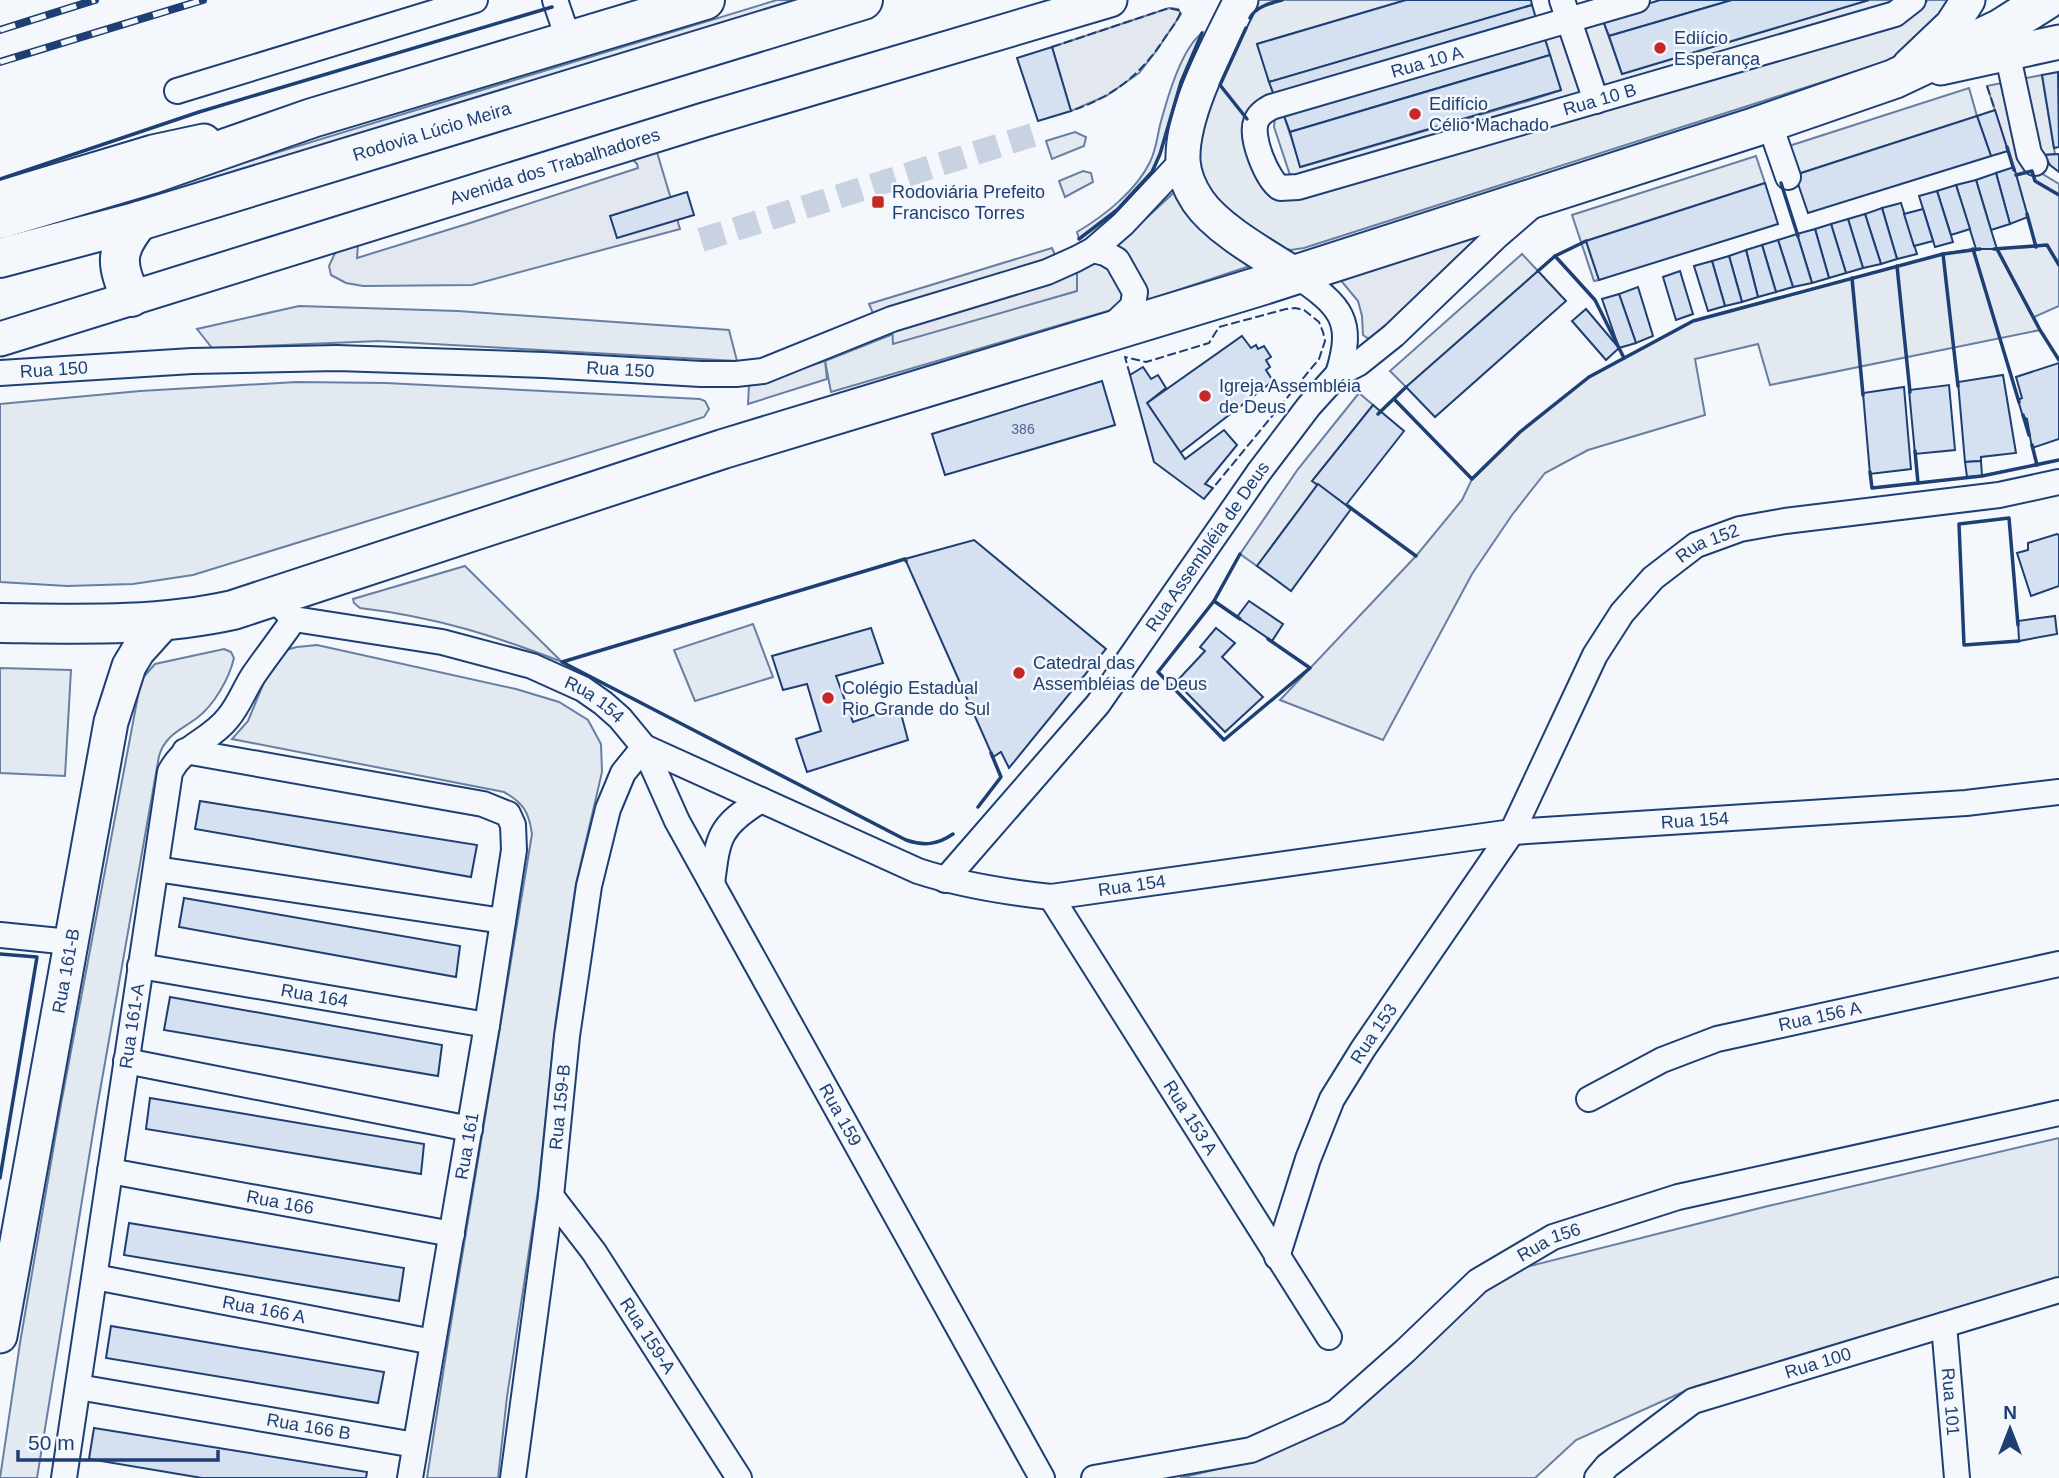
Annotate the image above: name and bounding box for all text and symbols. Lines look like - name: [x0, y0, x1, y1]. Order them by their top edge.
- place label: Ediício Esperança: [1674, 28, 1761, 69]
- marker: Ediício Esperança: [1652, 40, 1668, 56]
- street label: Rua 10 A: [1389, 42, 1465, 82]
- street label: Rua 10 B: [1561, 80, 1639, 120]
- place label: Edifício Célio Machado: [1429, 94, 1549, 135]
- street label: Rodovia Lúcio Meira: [350, 98, 514, 165]
- marker: Edifício Célio Machado: [1407, 106, 1423, 122]
- street label: Avenida dos Trabalhadores: [447, 124, 662, 208]
- place label: Rodoviária Prefeito Francisco Torres: [892, 182, 1045, 223]
- marker: Rodoviária Prefeito Francisco Torres: [870, 194, 886, 210]
- street label: Rua 150: [586, 357, 655, 381]
- street label: Rua 150: [19, 358, 88, 382]
- place label: Igreja Assembléia de Deus: [1219, 376, 1362, 417]
- marker: Igreja Assembléia de Deus: [1197, 388, 1213, 404]
- house number: 386: [1011, 421, 1035, 437]
- street label: Rua Assembléia de Deus: [1141, 458, 1273, 635]
- street label: Rua 152: [1672, 520, 1742, 567]
- place label: Catedral das Assembléias de Deus: [1033, 653, 1207, 694]
- marker: Catedral das Assembléias de Deus: [1011, 665, 1027, 681]
- street label: Rua 154: [562, 672, 628, 727]
- place label: Colégio Estadual Rio Grande do Sul: [842, 678, 990, 719]
- marker: Colégio Estadual Rio Grande do Sul: [820, 690, 836, 706]
- street label: Rua 154: [1660, 808, 1729, 832]
- street label: Rua 154: [1097, 871, 1167, 900]
- street label: Rua 161-B: [49, 927, 84, 1015]
- street label: Rua 164: [279, 980, 350, 1011]
- street label: Rua 161-A: [116, 982, 148, 1070]
- street label: Rua 156 A: [1777, 998, 1863, 1035]
- street label: Rua 153: [1346, 1000, 1401, 1067]
- street label: Rua 159-B: [546, 1063, 574, 1151]
- street label: Rua 153 A: [1159, 1077, 1221, 1159]
- street label: Rua 159: [815, 1080, 866, 1150]
- street label: Rua 161: [451, 1111, 483, 1181]
- street label: Rua 166: [245, 1186, 315, 1218]
- street label: Rua 156: [1514, 1219, 1583, 1266]
- street label: Rua 166 A: [221, 1292, 307, 1327]
- street label: Rua 159-A: [616, 1294, 679, 1377]
- street label: Rua 100: [1782, 1344, 1853, 1383]
- street label: Rua 101: [1938, 1367, 1963, 1436]
- north arrow: [1975, 1394, 2045, 1464]
- text: N: [2003, 1402, 2017, 1423]
- street label: Rua 166 B: [265, 1410, 352, 1444]
- scale bar: [18, 1418, 217, 1462]
- text: 50 m: [28, 1431, 75, 1454]

